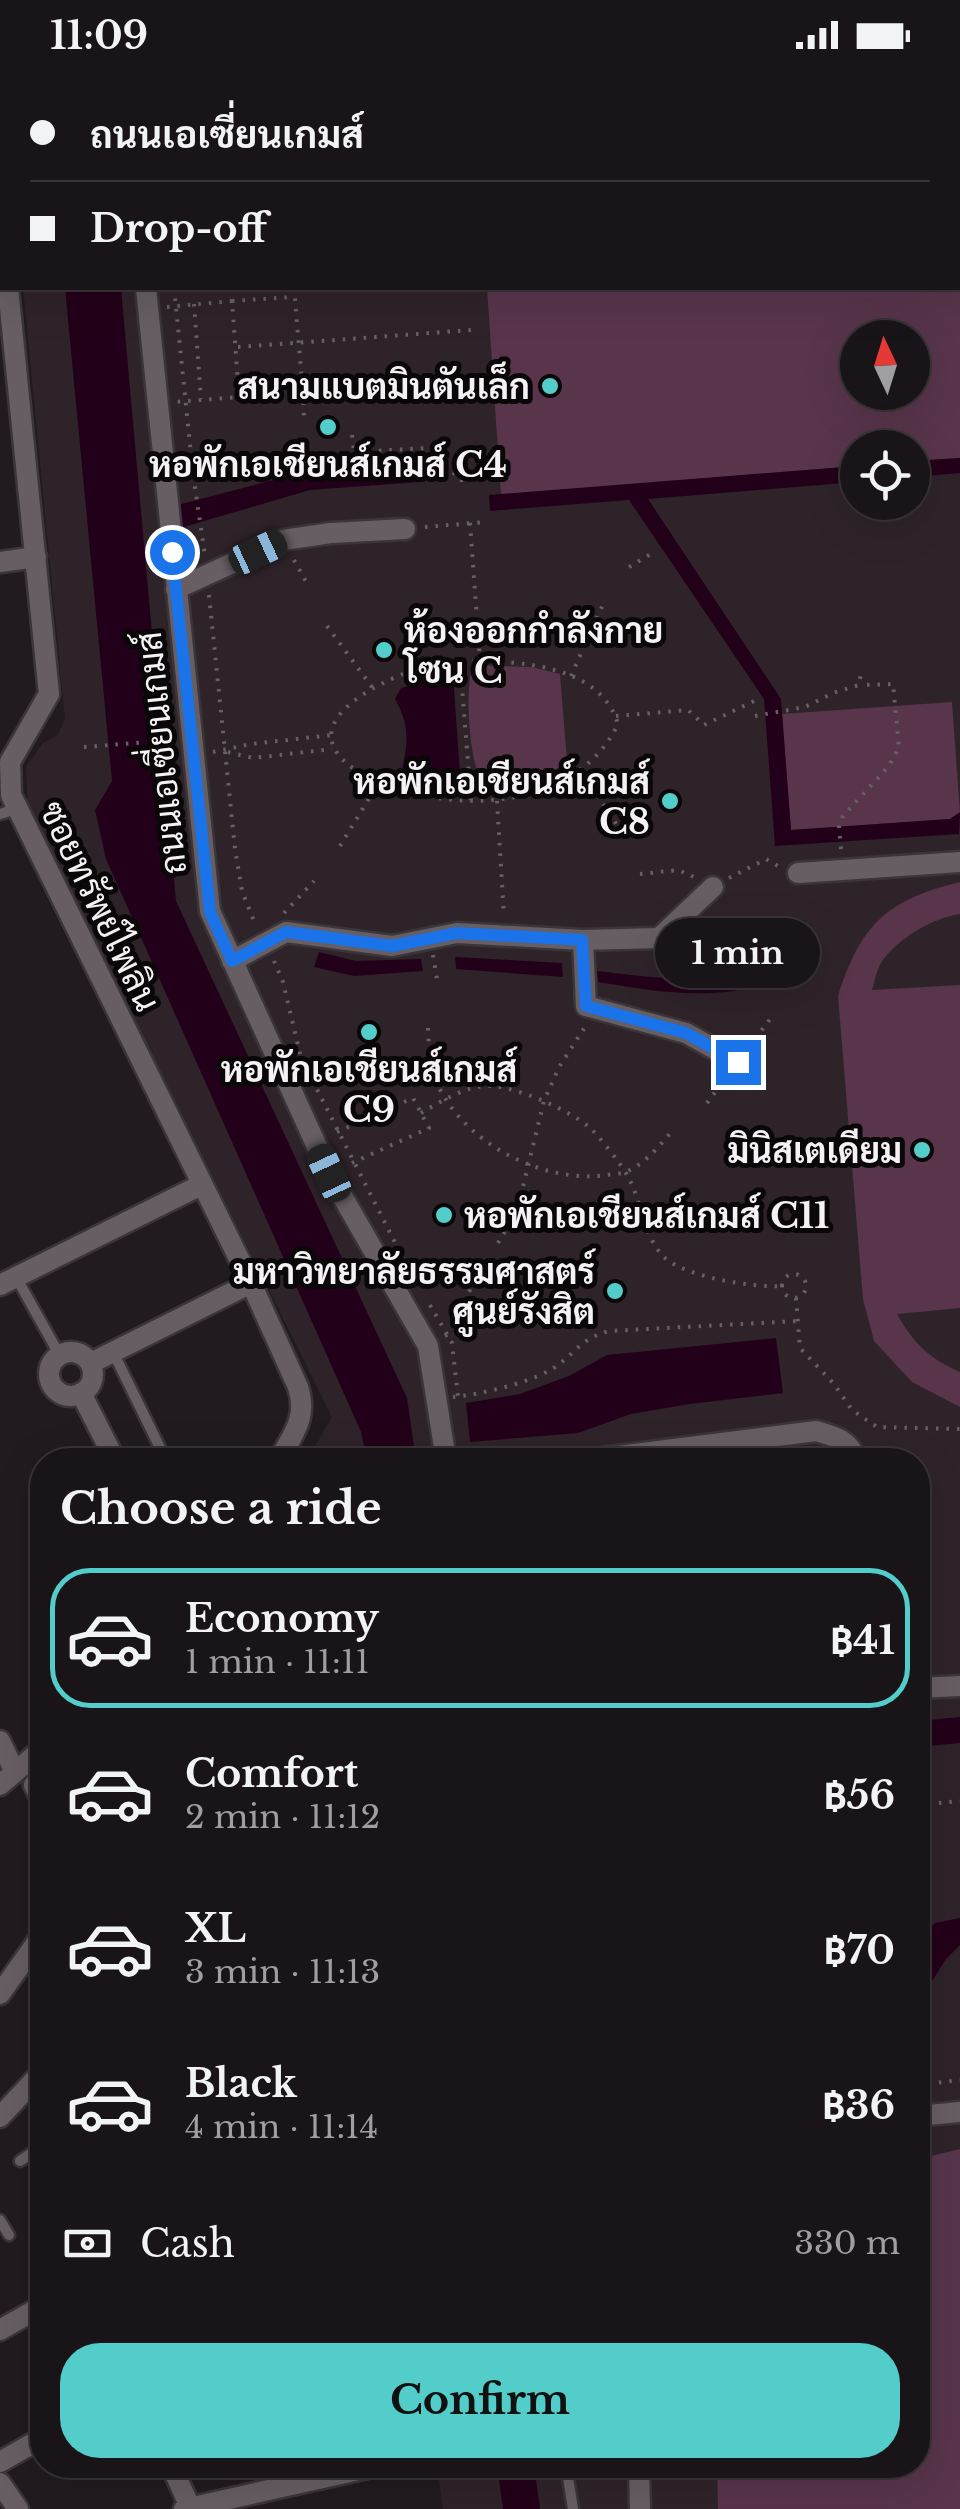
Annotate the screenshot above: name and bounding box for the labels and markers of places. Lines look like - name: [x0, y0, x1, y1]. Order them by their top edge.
- place label: สนามแบตมินตันเล็ก: [237, 361, 530, 408]
- marker: สนามแบตมินตันเล็ก: [539, 375, 561, 397]
- marker: หอพักเอเชียนส์เกมส์ C4: [317, 416, 339, 438]
- place label: หอพักเอเชียนส์เกมส์ C4: [149, 441, 507, 486]
- place label: ห้องออกกำลังกาย โซน C: [402, 608, 663, 692]
- marker: ห้องออกกำลังกาย โซน C: [373, 639, 395, 661]
- place label: หอพักเอเชียนส์เกมส์ C8: [353, 758, 651, 843]
- marker: หอพักเอเชียนส์เกมส์ C8: [659, 790, 681, 812]
- marker: หอพักเอเชียนส์เกมส์ C9: [358, 1021, 380, 1043]
- place label: หอพักเอเชียนส์เกมส์ C9: [221, 1046, 518, 1131]
- place label: มินิสเตเดียม: [727, 1128, 902, 1172]
- marker: มินิสเตเดียม: [911, 1139, 933, 1161]
- place label: หอพักเอเชียนส์เกมส์ C11: [464, 1192, 829, 1237]
- marker: หอพักเอเชียนส์เกมส์ C11: [433, 1204, 455, 1226]
- place label: มหาวิทยาลัยธรรมศาสตร์ ศูนย์รังสิต: [233, 1248, 597, 1337]
- marker: มหาวิทยาลัยธรรมศาสตร์ ศูนย์รังสิต: [604, 1280, 626, 1302]

